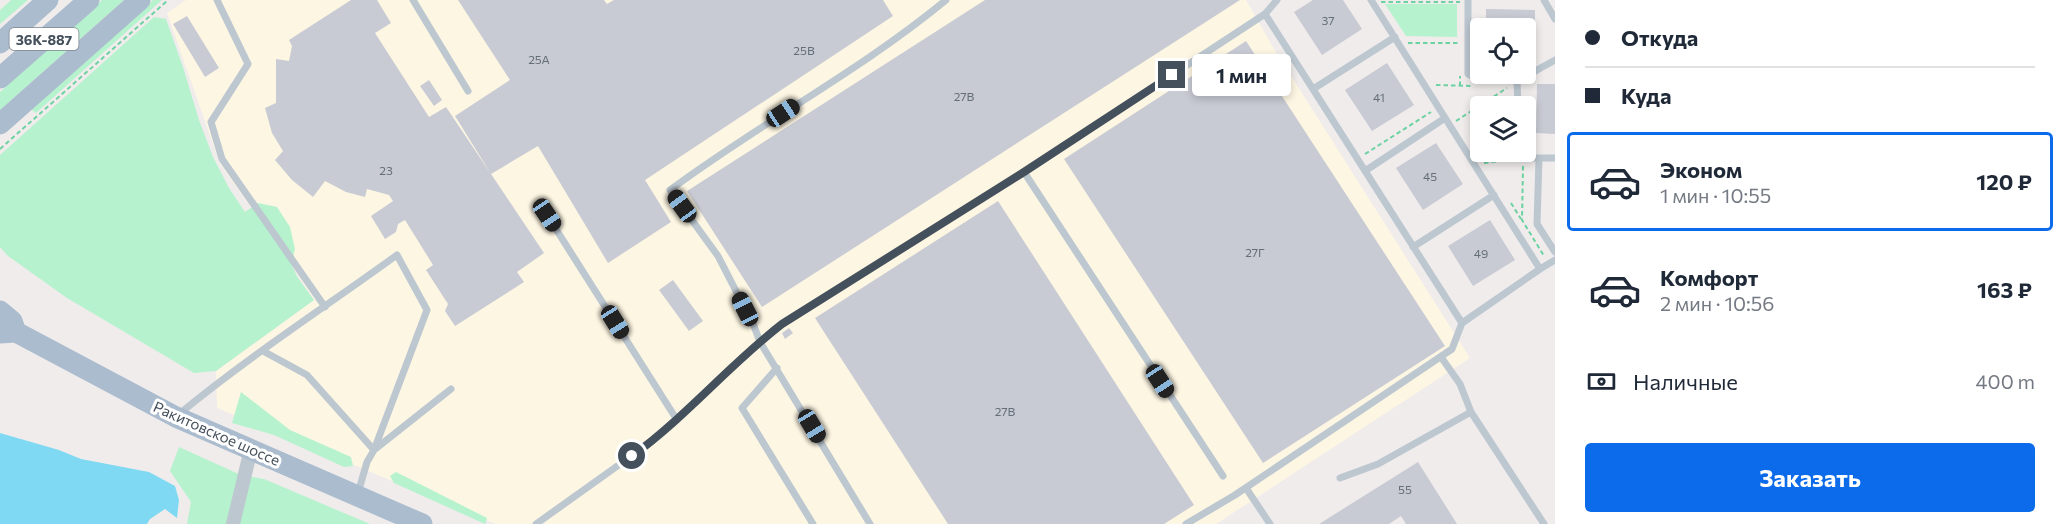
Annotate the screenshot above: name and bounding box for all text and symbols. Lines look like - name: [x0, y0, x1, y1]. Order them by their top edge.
- house number: 37: [1321, 13, 1335, 27]
- map controls: [1470, 18, 1536, 162]
- button: locate: [1470, 18, 1536, 84]
- text: Откуда: [1621, 24, 1698, 51]
- road number: 36К-887: [9, 28, 78, 50]
- house number: 25В: [793, 43, 815, 57]
- house number: 25А: [528, 52, 550, 66]
- callout: 1 мин: [1193, 54, 1292, 96]
- route end: [1158, 61, 1185, 88]
- text: 1 мин: [1216, 63, 1267, 87]
- text: Куда: [1621, 82, 1671, 109]
- house number: 27В: [954, 89, 975, 103]
- house number: 41: [1373, 90, 1385, 104]
- car: [763, 96, 803, 130]
- button: layers: [1470, 96, 1536, 162]
- icon: car: [1588, 155, 1642, 209]
- text: Эконом: [1660, 156, 1742, 183]
- house number: 23: [379, 163, 393, 177]
- text: 120 ₽: [1976, 168, 2032, 195]
- house number: 45: [1423, 169, 1437, 183]
- text: 1 мин · 10:55: [1660, 183, 1771, 207]
- car: [664, 186, 700, 226]
- car: [529, 195, 565, 235]
- house number: 27Г: [1245, 245, 1265, 259]
- house number: 49: [1474, 246, 1488, 260]
- icon: car: [1588, 263, 1642, 317]
- text: Комфорт: [1660, 264, 1758, 291]
- text: 163 ₽: [1977, 276, 2032, 303]
- car: [729, 289, 761, 329]
- text: 2 мин · 10:56: [1660, 291, 1774, 315]
- car: [598, 302, 632, 342]
- car: [1143, 361, 1177, 401]
- icon: cash: [1585, 365, 1618, 398]
- text: Наличные: [1633, 368, 1738, 395]
- text: 400 m: [1976, 369, 2035, 393]
- street label: Ракитовское шоссе: [151, 397, 283, 469]
- house number: 27В: [995, 404, 1016, 418]
- car: [795, 406, 829, 446]
- route start: [618, 442, 645, 469]
- button: Заказать: [1585, 443, 2035, 512]
- house number: 55: [1398, 482, 1412, 496]

